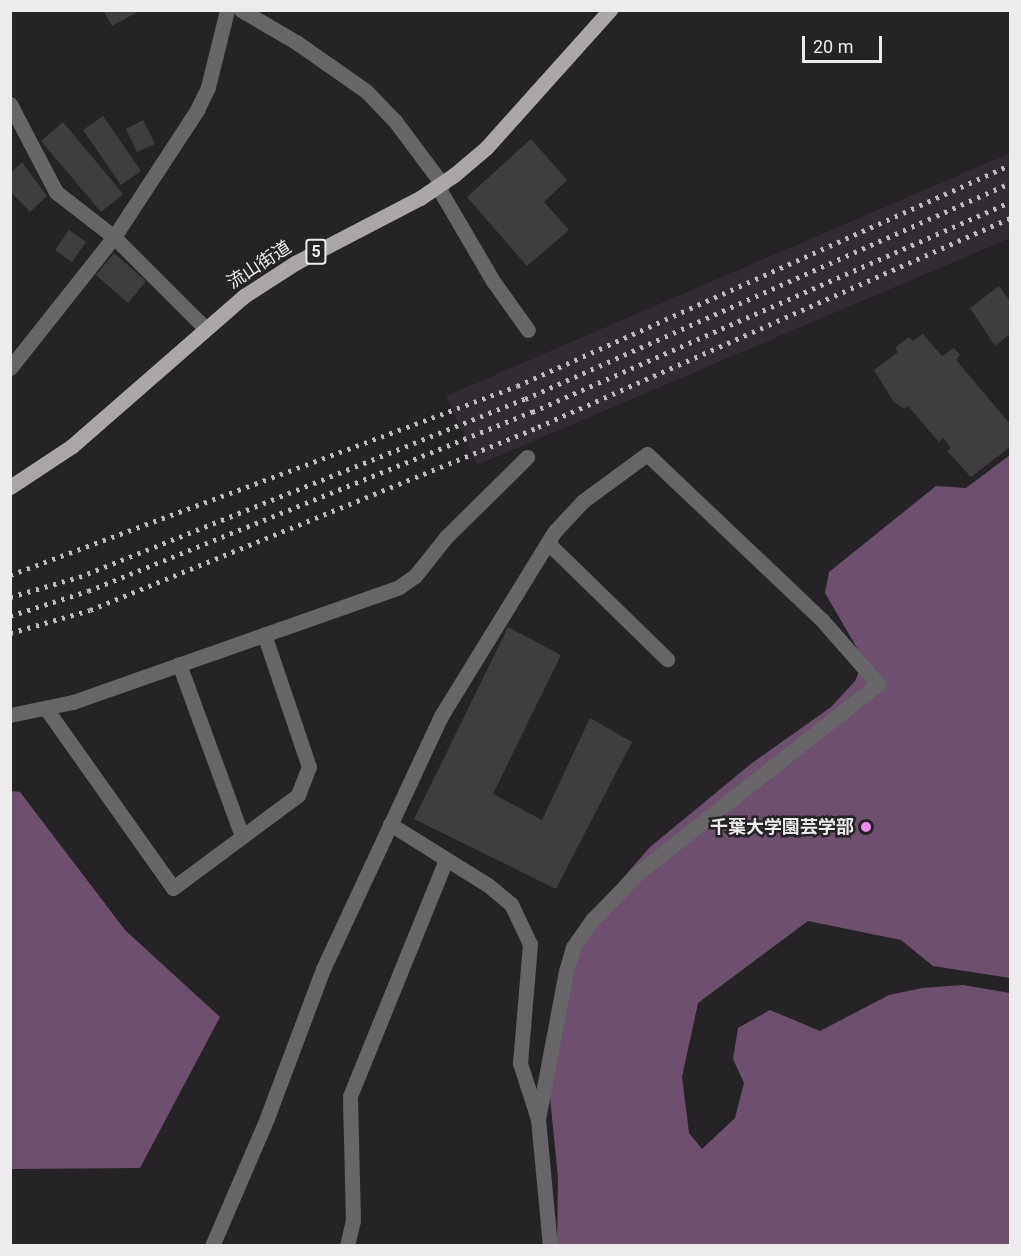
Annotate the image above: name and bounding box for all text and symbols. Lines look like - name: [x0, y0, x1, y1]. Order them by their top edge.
- scale bar: [805, 24, 884, 62]
- text: 20 m: [813, 36, 853, 57]
- street label: 流山街道: [223, 236, 295, 294]
- road number: 5: [304, 239, 328, 265]
- place label: 千葉大学園芸学部: [710, 816, 854, 838]
- marker: 千葉大学園芸学部: [859, 820, 873, 834]

